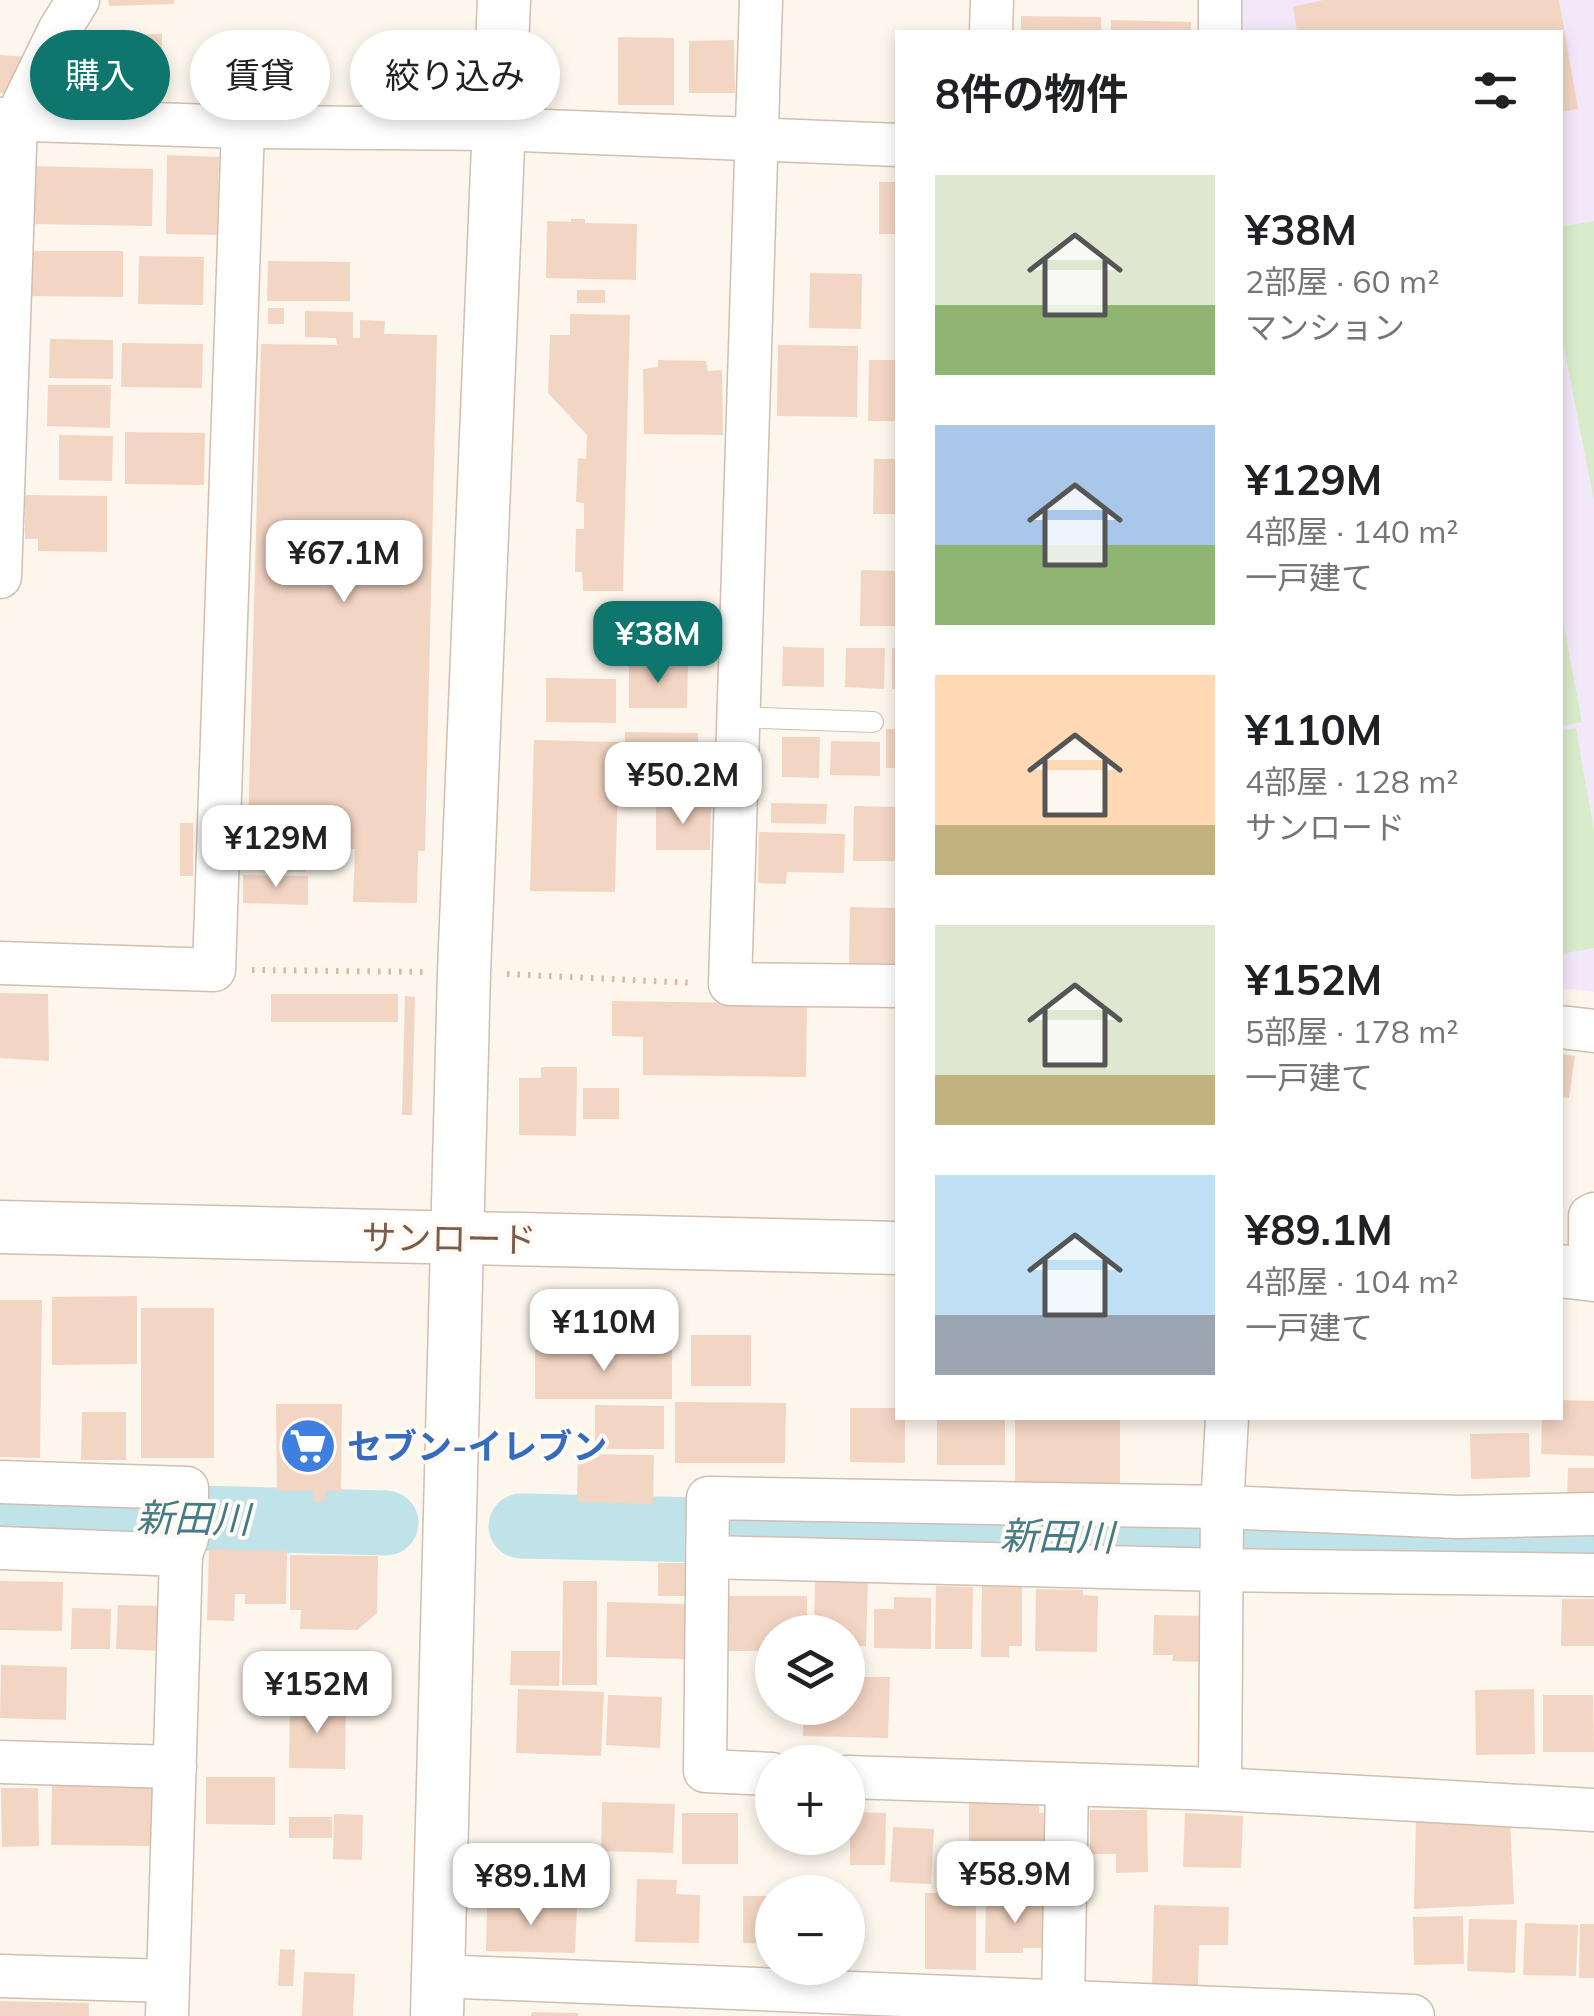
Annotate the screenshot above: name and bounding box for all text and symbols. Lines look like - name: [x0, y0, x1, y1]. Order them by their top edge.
- chip: 購入: [30, 30, 170, 120]
- chip: 賃貸: [190, 30, 330, 120]
- chip: 絞り込み: [350, 30, 560, 120]
- icon: filters: [1468, 63, 1523, 118]
- text: 8件の物件: [935, 67, 1128, 120]
- text: ¥38M: [1245, 203, 1357, 256]
- icon: home: [1015, 215, 1135, 335]
- text: 2部屋 · 60 m²: [1245, 261, 1439, 301]
- text: マンション: [1245, 307, 1405, 347]
- text: ¥129M: [1245, 453, 1382, 506]
- icon: home: [1015, 465, 1135, 585]
- text: 4部屋 · 140 m²: [1245, 511, 1459, 551]
- pin: ¥67.1M: [263, 520, 425, 605]
- text: ¥67.1M: [288, 532, 400, 572]
- text: 一戸建て: [1245, 557, 1373, 597]
- pin: ¥38M: [599, 601, 717, 686]
- text: ¥38M: [615, 613, 701, 653]
- text: ¥110M: [1245, 703, 1382, 756]
- icon: home: [1015, 715, 1135, 835]
- pin: ¥50.2M: [602, 742, 764, 827]
- text: ¥50.2M: [627, 754, 739, 794]
- text: 4部屋 · 128 m²: [1245, 761, 1459, 801]
- pin: ¥129M: [206, 805, 346, 890]
- text: サンロード: [1245, 807, 1405, 847]
- text: ¥129M: [224, 817, 328, 857]
- text: ¥152M: [1245, 953, 1382, 1006]
- icon: home: [1015, 965, 1135, 1085]
- text: 5部屋 · 178 m²: [1245, 1011, 1459, 1051]
- text: 一戸建て: [1245, 1057, 1373, 1097]
- text: ¥89.1M: [1245, 1203, 1393, 1256]
- street label: サンロード: [361, 1214, 537, 1262]
- icon: home: [1015, 1215, 1135, 1335]
- text: 4部屋 · 104 m²: [1245, 1261, 1459, 1301]
- pin: ¥110M: [534, 1289, 674, 1374]
- text: ¥110M: [552, 1301, 656, 1341]
- text: 一戸建て: [1245, 1307, 1373, 1347]
- supermarket icon: セブン-イレブン: [278, 1416, 338, 1476]
- place label: セブン-イレブン: [347, 1424, 607, 1468]
- water label: 新田川: [136, 1493, 254, 1543]
- water label: 新田川: [1000, 1511, 1118, 1561]
- map controls: [755, 1615, 865, 1985]
- button: layers: [755, 1615, 865, 1725]
- pin: ¥152M: [247, 1651, 387, 1736]
- text: ¥152M: [265, 1663, 369, 1703]
- button: +: [755, 1745, 865, 1855]
- pin: ¥58.9M: [934, 1841, 1096, 1926]
- pin: ¥89.1M: [450, 1843, 612, 1928]
- text: ¥58.9M: [959, 1853, 1071, 1893]
- text: ¥89.1M: [475, 1855, 587, 1895]
- button: −: [755, 1875, 865, 1985]

